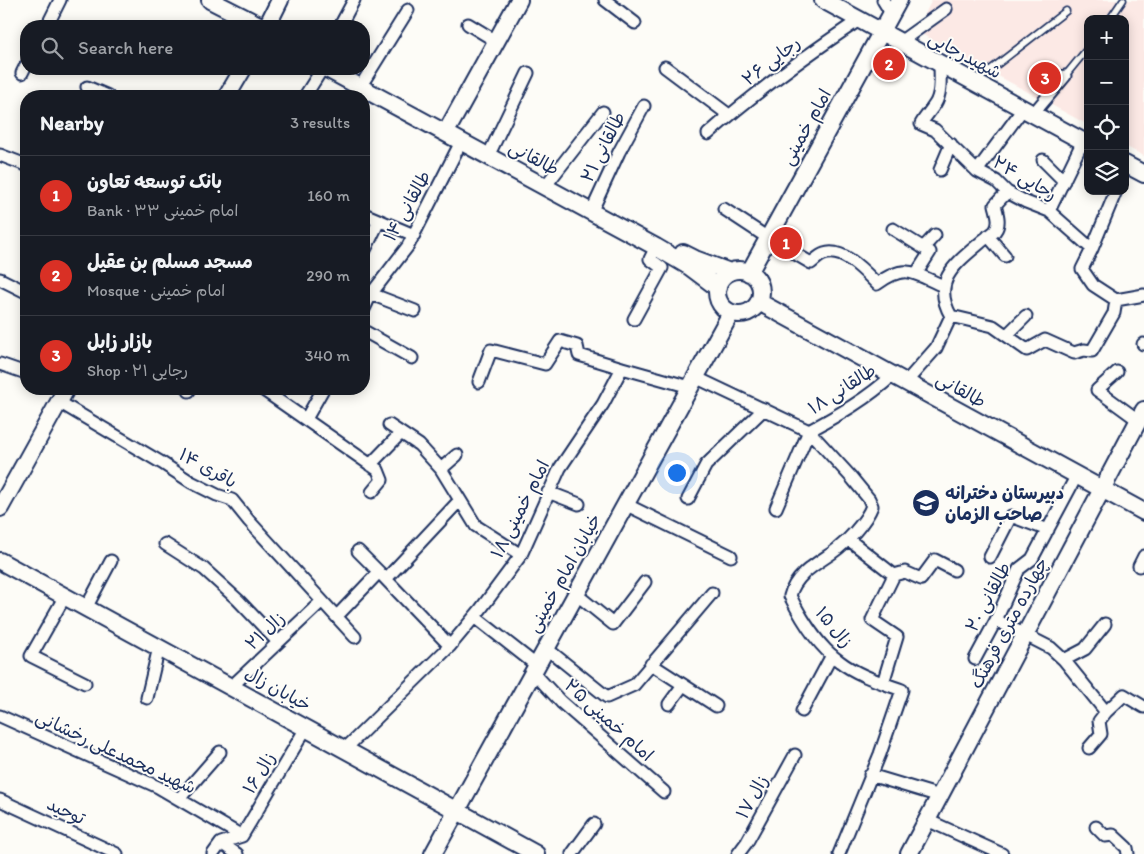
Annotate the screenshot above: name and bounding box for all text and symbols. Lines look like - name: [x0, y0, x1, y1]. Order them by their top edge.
- map controls: [1084, 15, 1129, 195]
- button: +: [1084, 15, 1129, 60]
- search box: [20, 20, 370, 75]
- street label: شهیدرجایی: [925, 27, 1005, 83]
- street label: رجایی ۲۶: [737, 31, 805, 91]
- icon: search: [38, 34, 66, 62]
- text: Search here: [78, 36, 173, 59]
- pin: 2: [873, 45, 905, 83]
- pin: 3: [1029, 59, 1061, 97]
- button: −: [1084, 60, 1129, 105]
- street label: امام خمینی: [776, 85, 839, 171]
- button: locate: [1084, 105, 1129, 150]
- street label: طالقانی ۲۱: [576, 108, 630, 186]
- text: Nearby: [40, 110, 104, 135]
- text: 3 results: [290, 113, 350, 132]
- street label: طالقانی: [505, 136, 563, 180]
- button: layers: [1084, 150, 1129, 195]
- street label: رجایی ۲۴: [989, 151, 1061, 205]
- street label: طالقانی ۱۴: [379, 167, 435, 245]
- text: بانک توسعه تعاون: [87, 170, 222, 193]
- text: 1: [52, 186, 60, 205]
- text: 160 m: [307, 186, 350, 205]
- text: Bank · امام خمینی ۳۳: [87, 201, 238, 220]
- pin: 1: [770, 224, 802, 262]
- text: مسجد مسلم بن عقیل: [87, 250, 253, 273]
- text: 2: [52, 266, 60, 285]
- text: 290 m: [306, 266, 350, 285]
- text: Mosque · امام خمینی: [87, 281, 225, 300]
- text: بازار زابل: [87, 330, 152, 353]
- text: 3: [52, 346, 60, 365]
- text: 340 m: [305, 346, 350, 365]
- street label: طالقانی ۱۸: [804, 359, 880, 419]
- text: Shop · رجایی ۲۱: [87, 361, 188, 380]
- street label: طالقانی: [932, 367, 990, 413]
- street label: باقری ۱۴: [175, 443, 241, 493]
- street label: امام خمینی ۱۸: [486, 456, 557, 563]
- your location: [664, 460, 690, 486]
- place label: دبیرستان دخترانه صاحب الزمان: [945, 482, 1064, 525]
- school or university icon: دبیرستان دخترانه صاحب الزمان: [911, 488, 941, 518]
- street label: خیابان امام خمینی: [522, 510, 608, 638]
- street label: چهارده متری فرهنگ: [965, 554, 1054, 693]
- street label: طالقانی ۲۰: [961, 558, 1015, 636]
- street label: زال ۱۵: [811, 602, 857, 652]
- street label: زال ۲۱: [241, 607, 289, 655]
- street label: خیابان زال: [241, 662, 315, 716]
- street label: امام خمینی ۲۵: [558, 674, 658, 768]
- street label: شهید محمدعلی رخشانی: [32, 705, 200, 799]
- street label: زال ۱۶: [238, 748, 280, 798]
- street label: زال ۱۷: [731, 771, 773, 823]
- street label: توحید: [43, 793, 89, 830]

